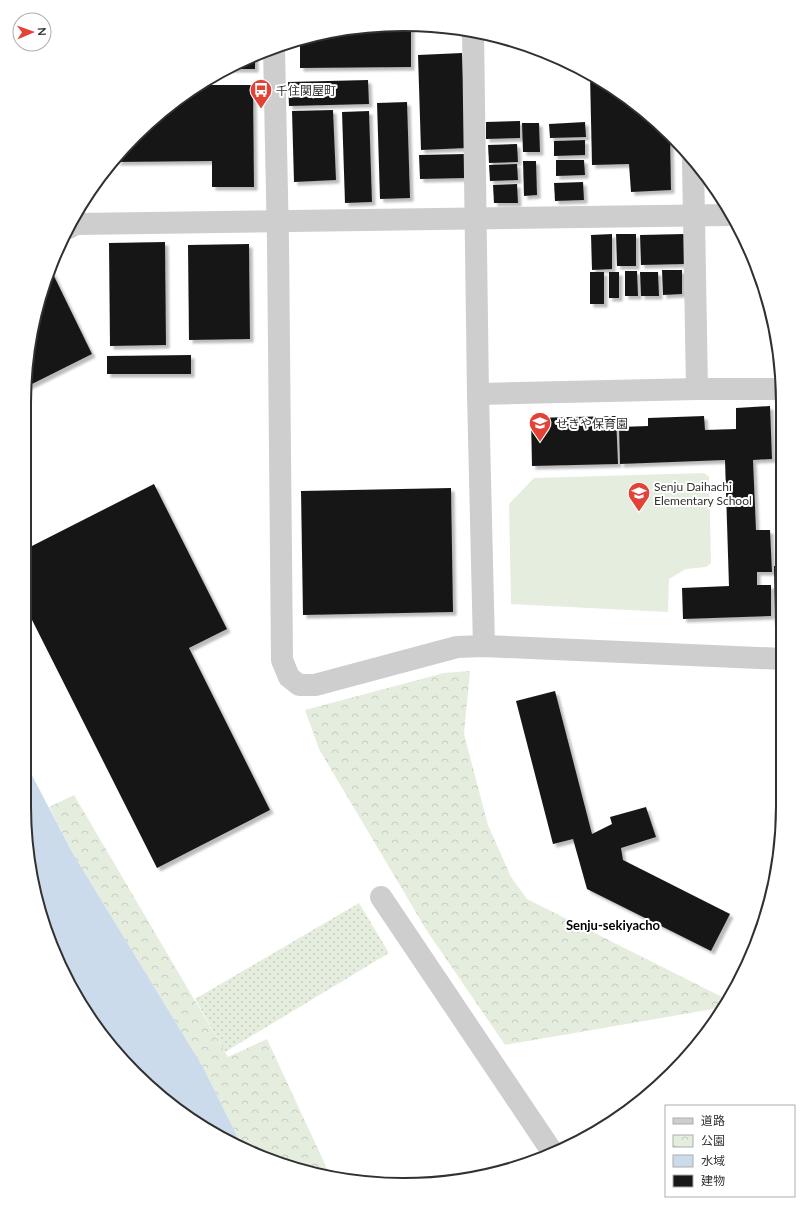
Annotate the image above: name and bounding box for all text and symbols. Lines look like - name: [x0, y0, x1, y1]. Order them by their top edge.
- north arrow: [12, 12, 52, 52]
- text: N: [36, 27, 49, 36]
- bus stop icon: 千住関屋町: [248, 77, 274, 110]
- place label: 千住関屋町: [276, 83, 336, 98]
- school or university icon: せきや保育園: [527, 410, 553, 443]
- place label: せきや保育園: [556, 416, 628, 431]
- place label: Senju Daihachi Elementary School: [654, 479, 752, 508]
- school or university icon: Senju Daihachi Elementary School: [626, 480, 652, 513]
- district label: Senju-sekiyacho: [566, 917, 661, 933]
- legend: [665, 1105, 795, 1197]
- text: 道路: [701, 1113, 725, 1128]
- text: 公園: [701, 1133, 725, 1148]
- text: 水域: [701, 1153, 725, 1168]
- text: 建物: [701, 1173, 725, 1188]

